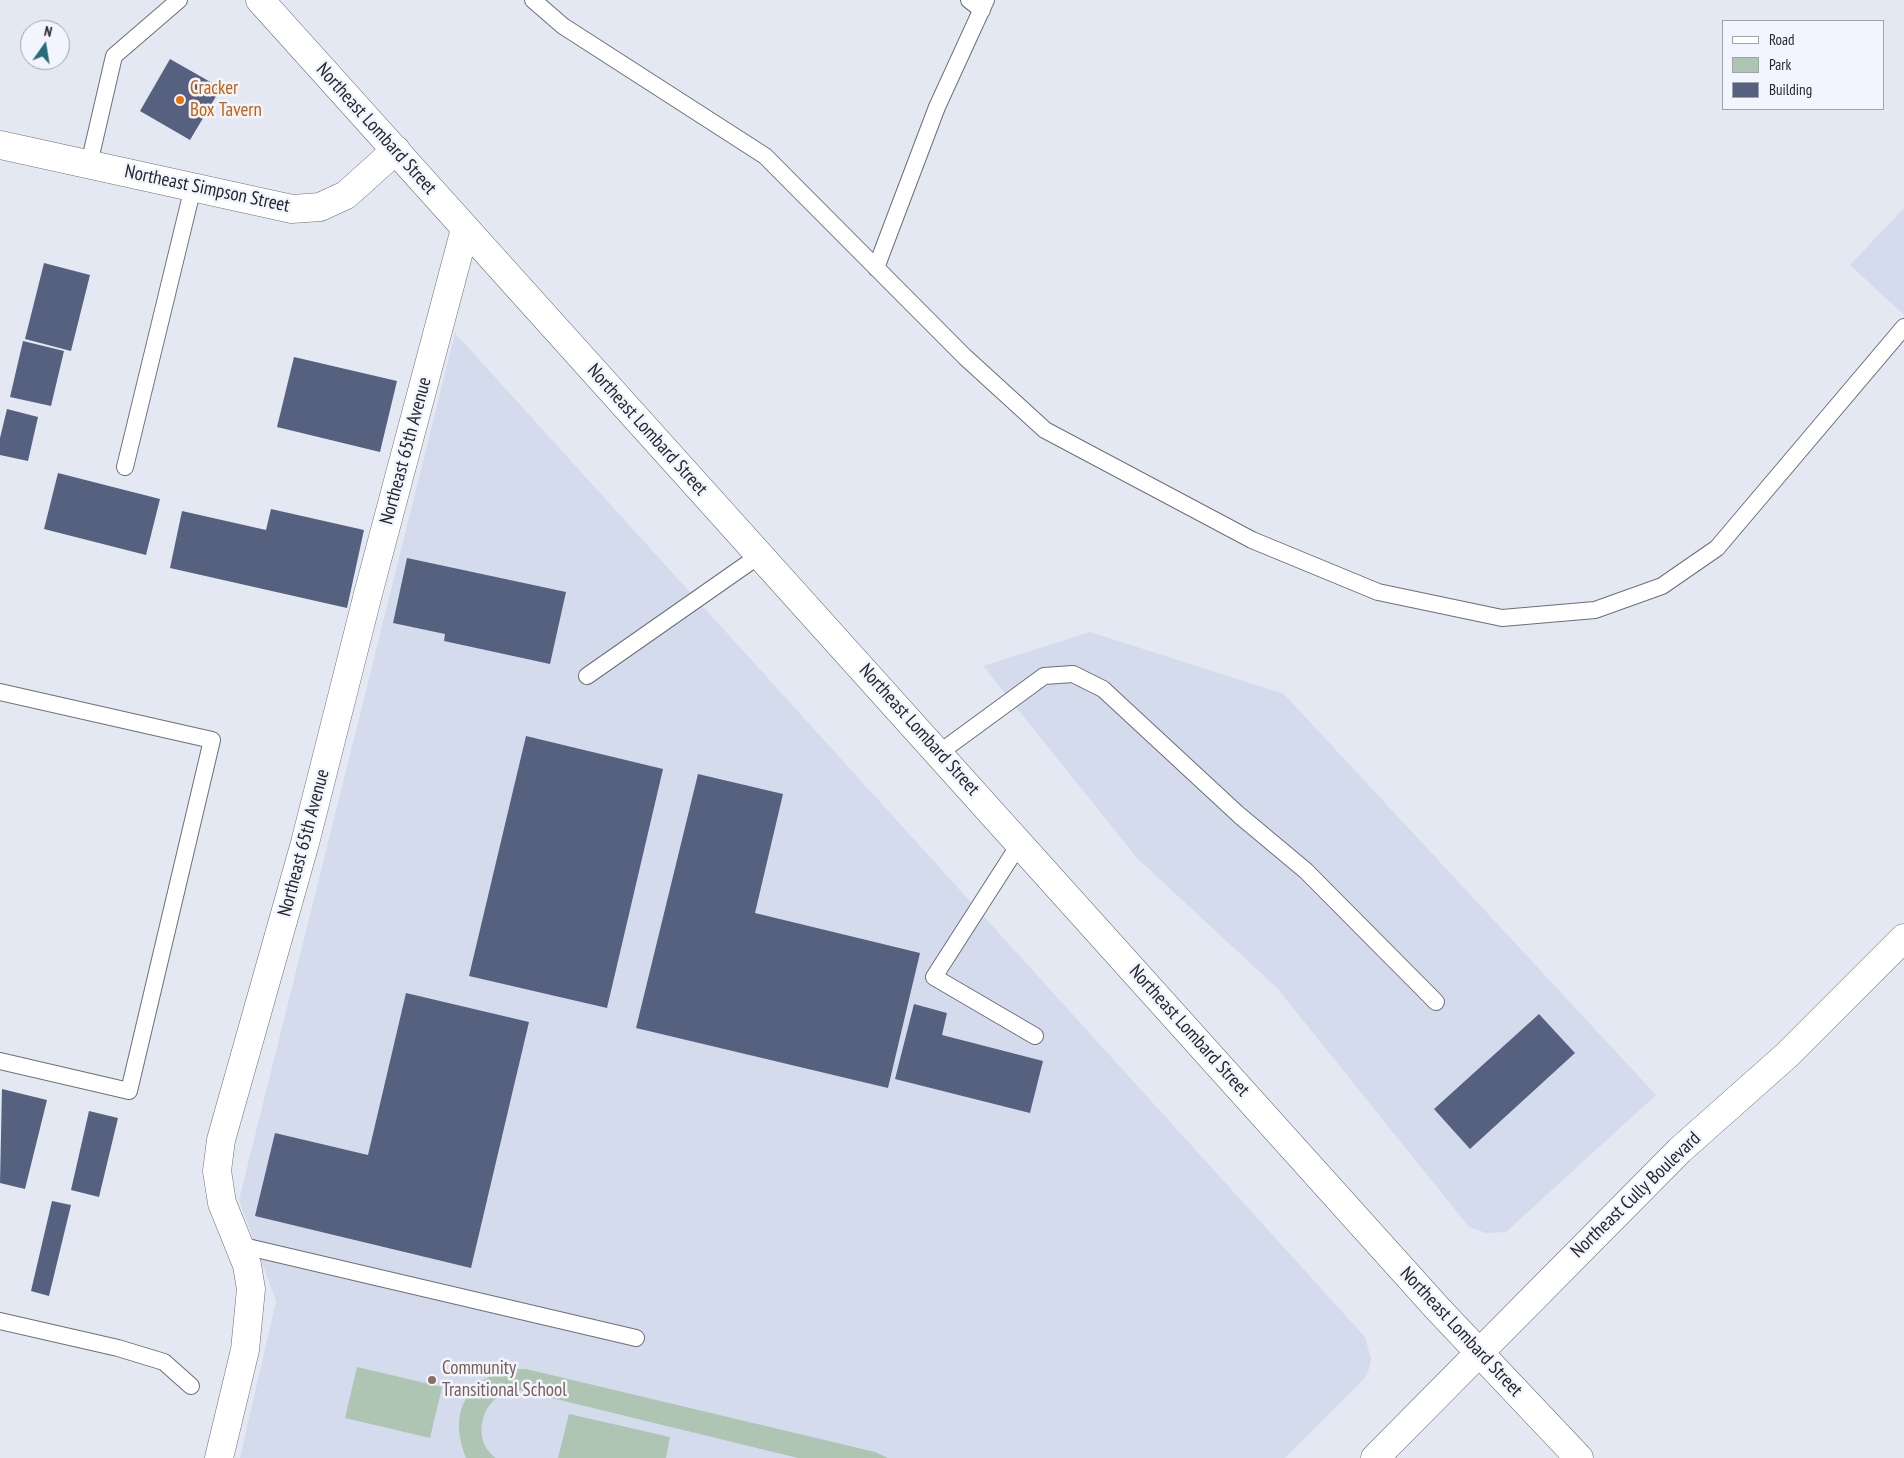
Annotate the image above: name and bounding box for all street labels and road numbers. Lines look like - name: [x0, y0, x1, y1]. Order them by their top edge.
- street label: Northeast Lombard Street: [311, 59, 441, 199]
- street label: Northeast Simpson Street: [122, 160, 292, 218]
- street label: Northeast Lombard Street: [582, 360, 712, 500]
- street label: Northeast 65th Avenue: [375, 375, 437, 527]
- street label: Northeast Lombard Street: [854, 660, 984, 800]
- street label: Northeast 65th Avenue: [273, 767, 335, 919]
- street label: Northeast Lombard Street: [1124, 961, 1254, 1101]
- street label: Northeast Cully Boulevard: [1566, 1127, 1706, 1263]
- street label: Northeast Lombard Street: [1395, 1262, 1527, 1402]

